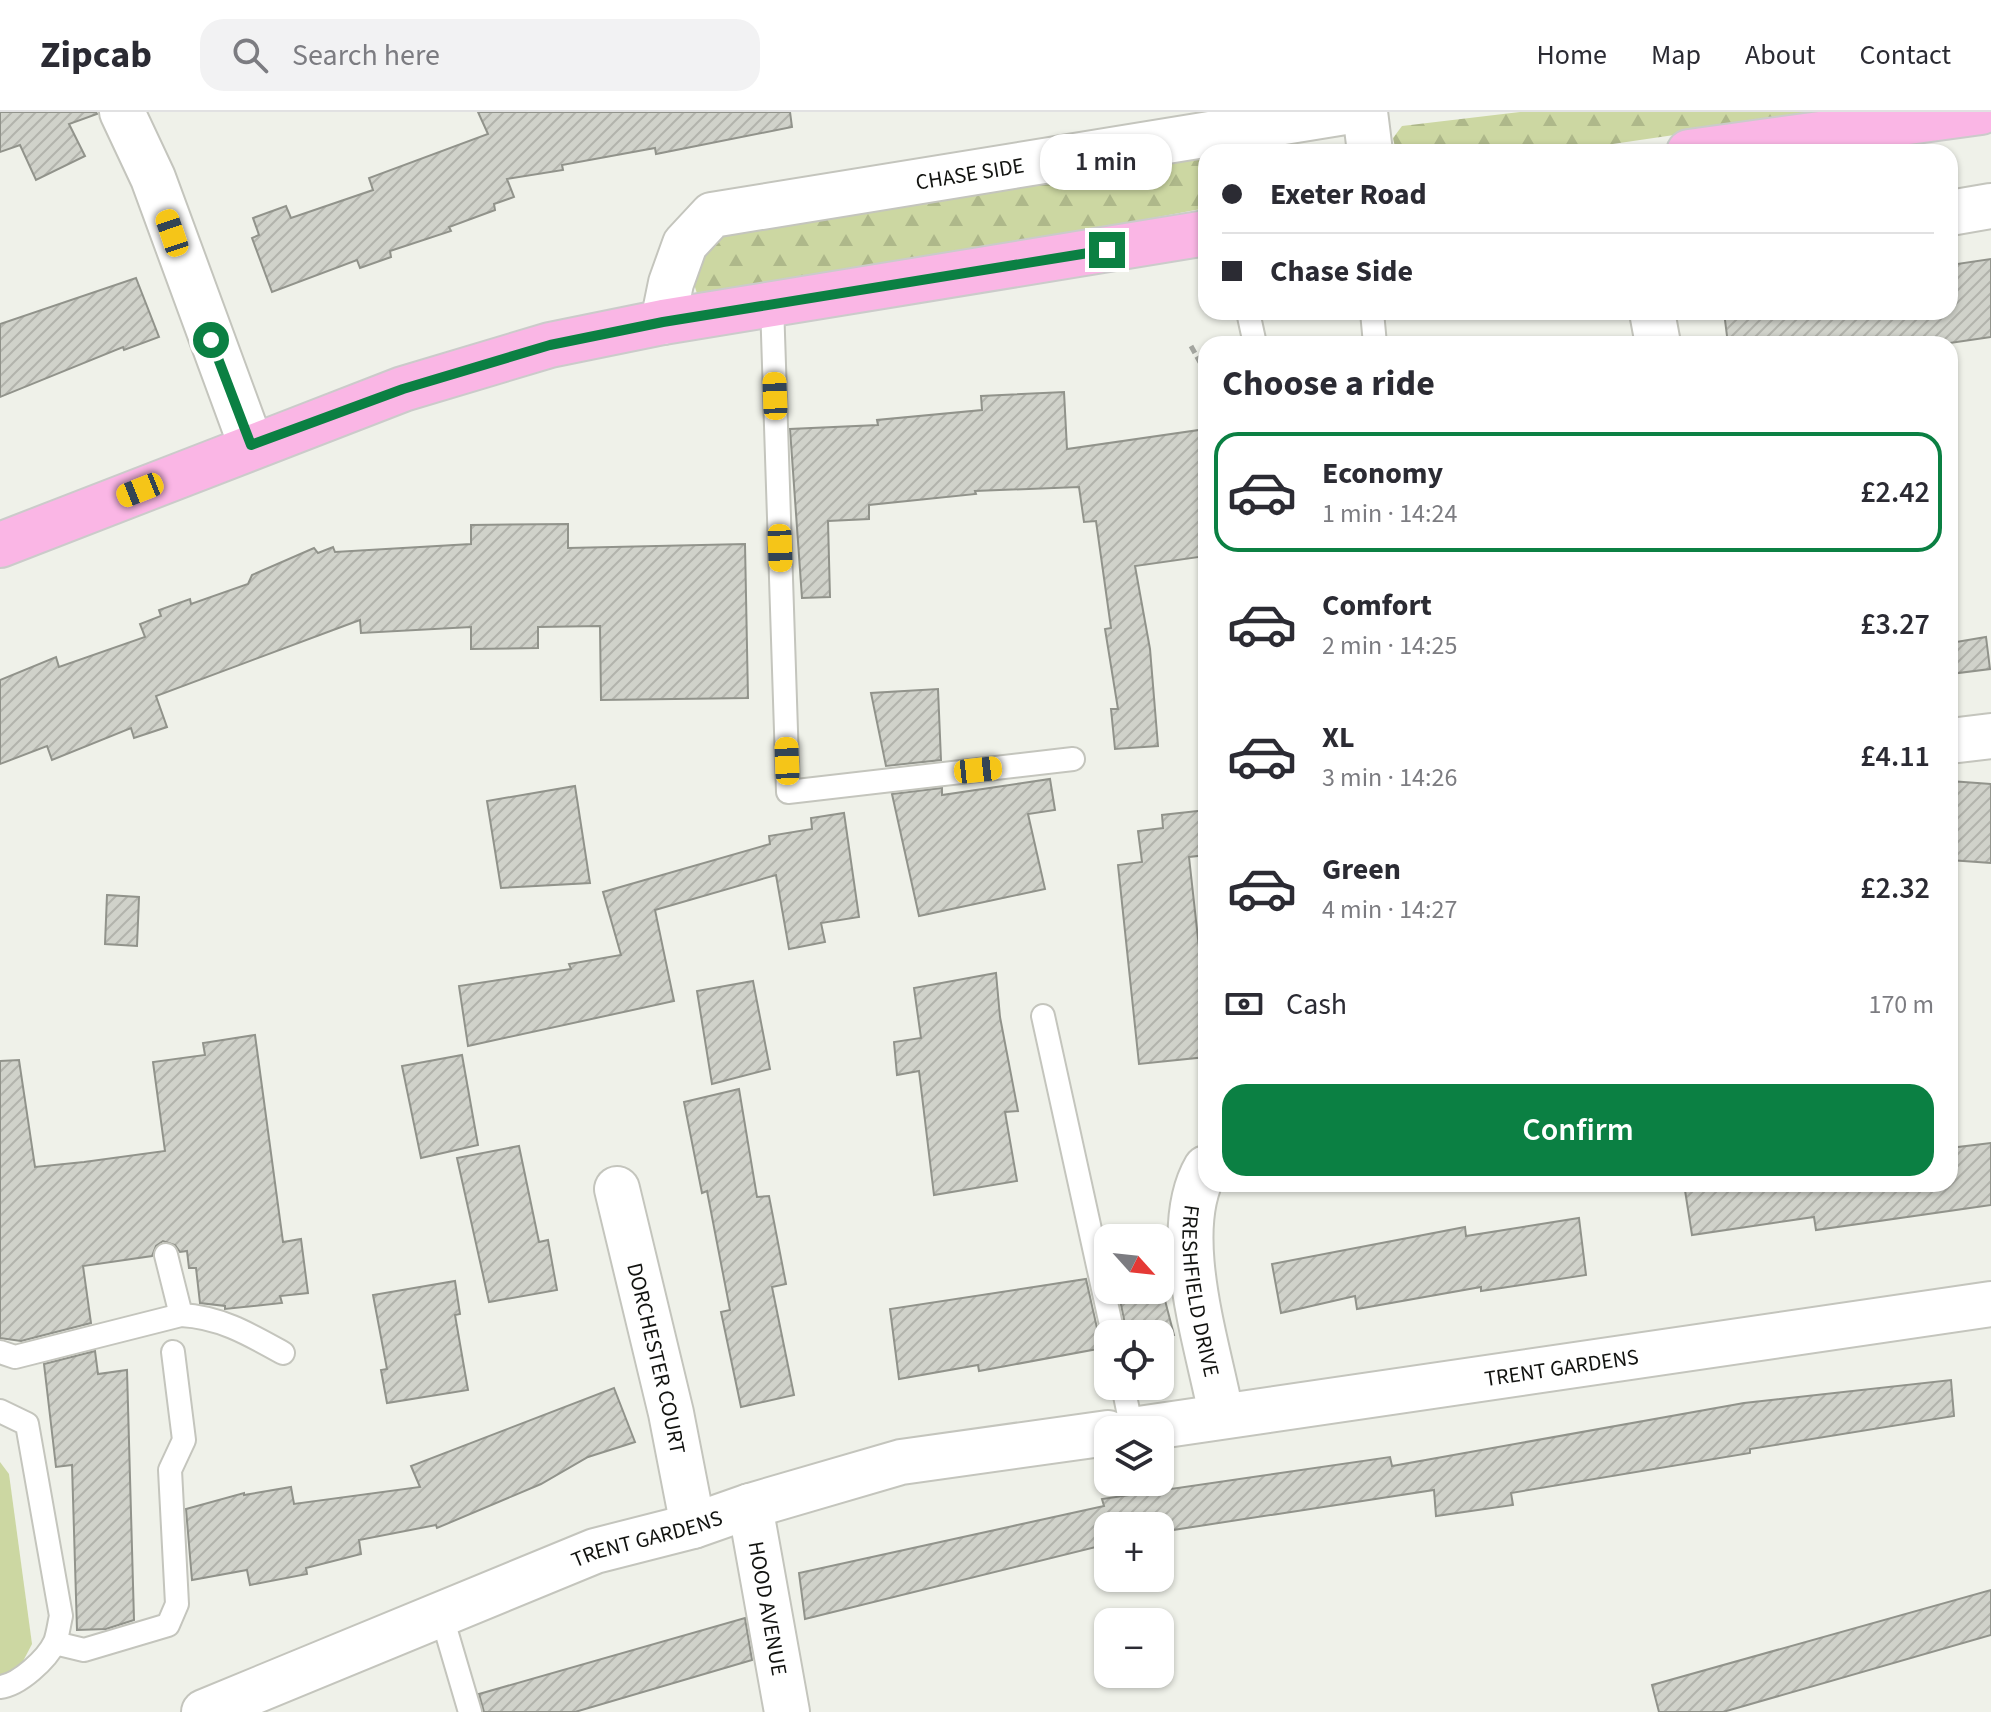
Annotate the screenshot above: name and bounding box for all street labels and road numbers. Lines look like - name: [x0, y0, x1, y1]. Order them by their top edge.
- street label: CHASE SIDE: [913, 149, 1026, 199]
- street label: FRESHFIELD DRIVE: [1173, 1203, 1227, 1380]
- street label: DORCHESTER COURT: [618, 1260, 694, 1457]
- street label: TRENT GARDENS: [1482, 1341, 1641, 1395]
- street label: TRENT GARDENS: [567, 1502, 727, 1576]
- street label: HOOD AVENUE: [740, 1539, 795, 1678]

